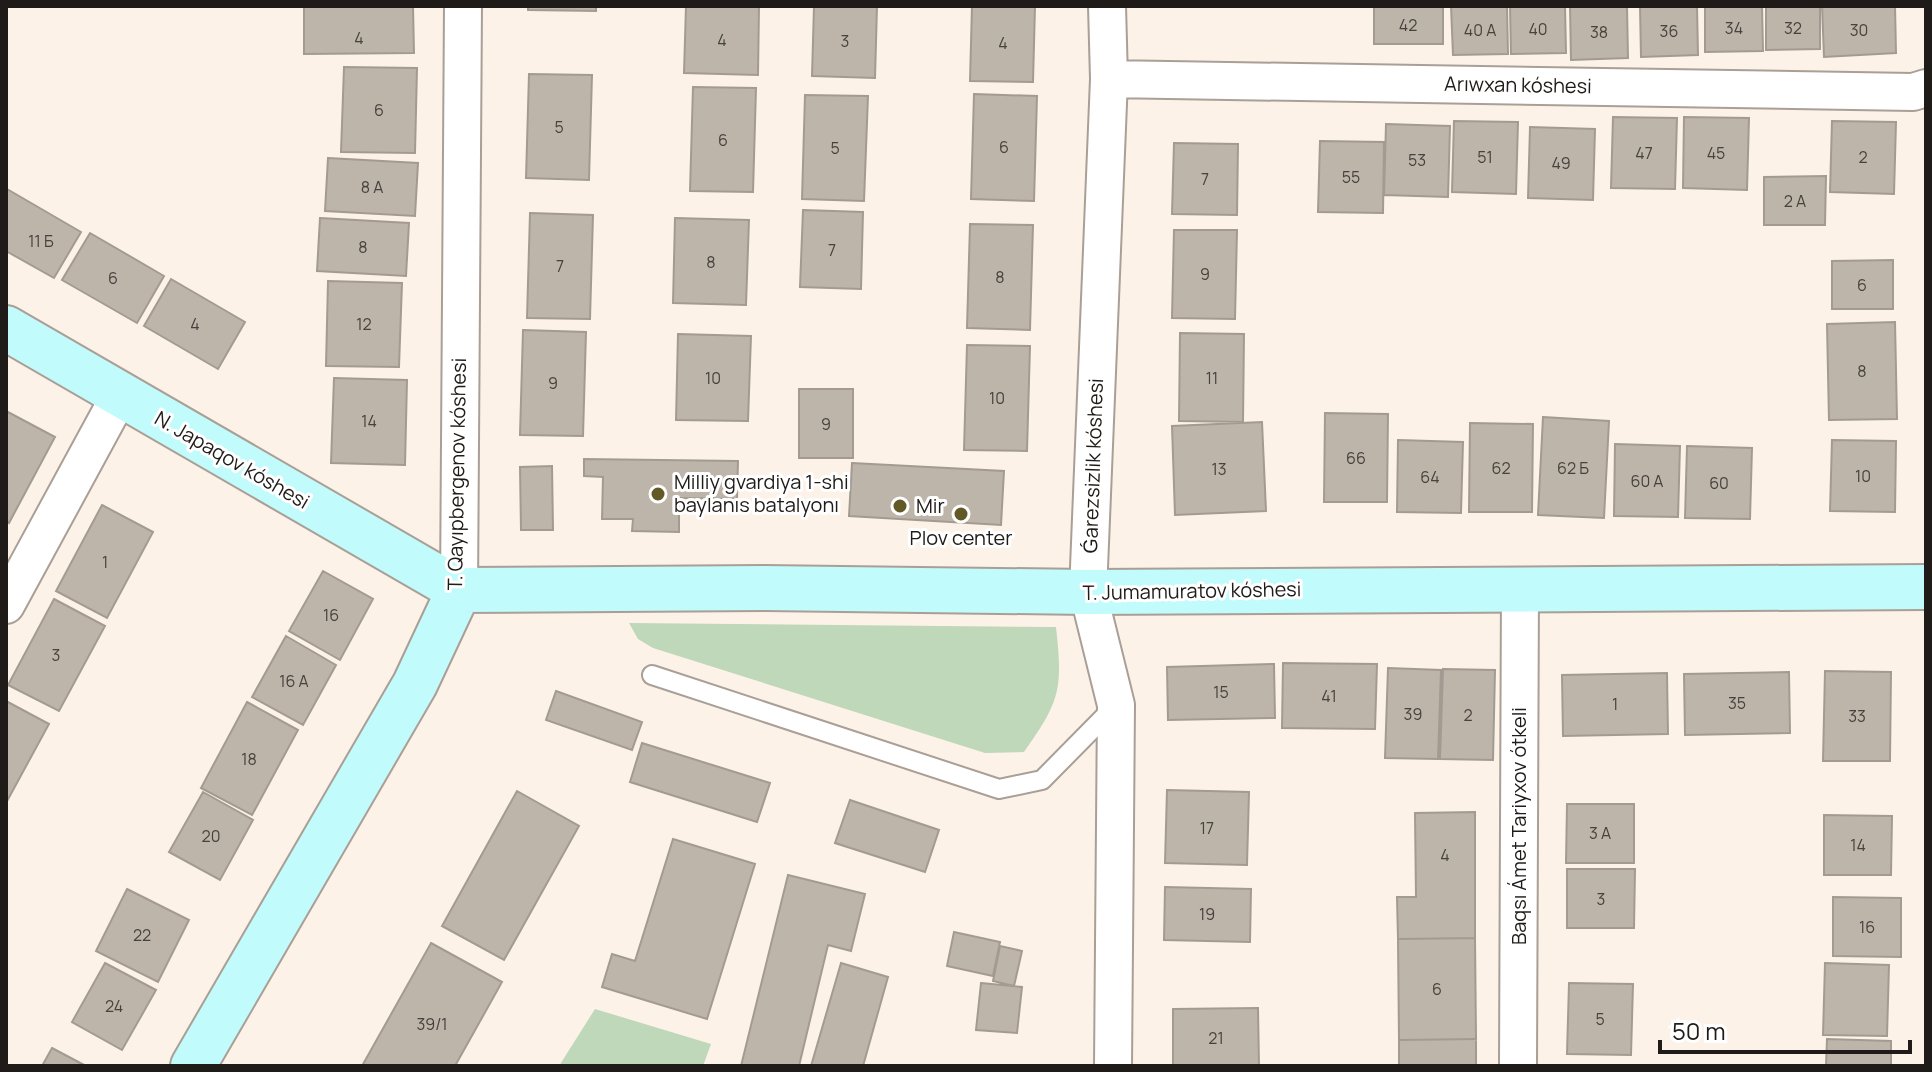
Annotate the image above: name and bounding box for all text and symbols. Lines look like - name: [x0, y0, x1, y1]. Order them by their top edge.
- house number: 42: [1399, 14, 1417, 36]
- house number: 34: [1725, 17, 1743, 39]
- house number: 32: [1784, 17, 1802, 39]
- house number: 40: [1528, 18, 1548, 40]
- house number: 40 А: [1464, 19, 1496, 41]
- house number: 30: [1850, 19, 1868, 41]
- house number: 36: [1660, 20, 1678, 42]
- house number: 38: [1590, 21, 1608, 43]
- house number: 4: [354, 27, 364, 49]
- house number: 4: [717, 29, 727, 51]
- house number: 3: [841, 30, 849, 52]
- house number: 4: [998, 32, 1008, 54]
- street label: Arıwxan kóshesi: [1444, 70, 1592, 99]
- house number: 6: [374, 99, 384, 121]
- house number: 5: [554, 116, 564, 138]
- house number: 6: [718, 129, 728, 151]
- house number: 6: [999, 136, 1009, 158]
- house number: 5: [830, 137, 840, 159]
- house number: 47: [1635, 142, 1653, 164]
- house number: 45: [1707, 142, 1725, 164]
- house number: 51: [1477, 146, 1493, 168]
- house number: 2: [1858, 146, 1868, 168]
- house number: 53: [1408, 149, 1426, 171]
- house number: 49: [1551, 152, 1571, 174]
- house number: 55: [1342, 166, 1360, 188]
- house number: 7: [1201, 168, 1209, 190]
- house number: 8 А: [361, 176, 383, 198]
- house number: 2 А: [1784, 190, 1806, 212]
- house number: 11 Б: [28, 230, 54, 252]
- house number: 8: [358, 236, 368, 258]
- house number: 7: [828, 239, 836, 261]
- house number: 8: [706, 251, 716, 273]
- house number: 7: [556, 255, 564, 277]
- house number: 9: [1200, 263, 1210, 285]
- house number: 8: [995, 266, 1005, 288]
- house number: 6: [108, 267, 118, 289]
- house number: 6: [1857, 274, 1867, 296]
- house number: 4: [190, 313, 200, 335]
- house number: 12: [356, 313, 372, 335]
- street label: T. Qayıpbergenov kóshesi: [441, 357, 472, 591]
- house number: 8: [1857, 360, 1867, 382]
- house number: 10: [705, 367, 721, 389]
- house number: 11: [1206, 367, 1218, 389]
- house number: 9: [548, 372, 558, 394]
- street label: Ǵarezsizlik kóshesi: [1076, 378, 1109, 554]
- house number: 10: [989, 387, 1005, 409]
- street label: N. Japaqov kóshesi: [150, 404, 314, 515]
- house number: 14: [361, 410, 377, 432]
- house number: 9: [821, 413, 831, 435]
- house number: 66: [1346, 447, 1366, 469]
- house number: 62: [1491, 457, 1511, 479]
- house number: 62 Б: [1557, 457, 1589, 479]
- house number: 13: [1211, 458, 1227, 480]
- house number: 10: [1855, 465, 1871, 487]
- house number: 64: [1420, 466, 1440, 488]
- place label: Milliy gvardiya 1-shi baylanıs batalyonı: [674, 468, 849, 518]
- house number: 60 А: [1630, 470, 1664, 492]
- house number: 60: [1709, 472, 1729, 494]
- marker: Milliy gvardiya 1-shi baylanıs batalyonı: [649, 485, 667, 503]
- place label: Mir: [916, 492, 945, 519]
- marker: Mir: [891, 497, 909, 515]
- marker: Plov center: [952, 505, 970, 523]
- place label: Plov center: [910, 524, 1012, 551]
- house number: 1: [102, 551, 108, 573]
- street label: T. Jumamuratov kóshesi: [1082, 575, 1302, 606]
- house number: 16: [323, 604, 339, 626]
- house number: 3: [52, 644, 60, 666]
- house number: 16 А: [279, 670, 309, 692]
- house number: 15: [1213, 681, 1229, 703]
- house number: 41: [1321, 685, 1337, 707]
- house number: 35: [1728, 692, 1746, 714]
- house number: 1: [1612, 693, 1618, 715]
- house number: 39: [1404, 703, 1422, 725]
- house number: 2: [1463, 704, 1473, 726]
- house number: 33: [1848, 705, 1866, 727]
- street label: Baqsı Ámet Tariyxov ótkeli: [1505, 707, 1532, 945]
- house number: 18: [241, 748, 257, 770]
- house number: 17: [1200, 817, 1214, 839]
- house number: 3 А: [1589, 822, 1611, 844]
- house number: 20: [202, 825, 220, 847]
- house number: 14: [1850, 834, 1866, 856]
- house number: 4: [1440, 844, 1450, 866]
- house number: 3: [1597, 888, 1605, 910]
- house number: 19: [1199, 903, 1215, 925]
- house number: 16: [1859, 916, 1875, 938]
- house number: 22: [133, 924, 151, 946]
- house number: 6: [1432, 978, 1442, 1000]
- house number: 24: [105, 995, 123, 1017]
- scale bar: [1660, 1004, 1910, 1054]
- house number: 5: [1595, 1008, 1605, 1030]
- house number: 39/1: [416, 1013, 448, 1035]
- text: 50 m: [1672, 1014, 1726, 1047]
- house number: 21: [1208, 1027, 1224, 1049]

